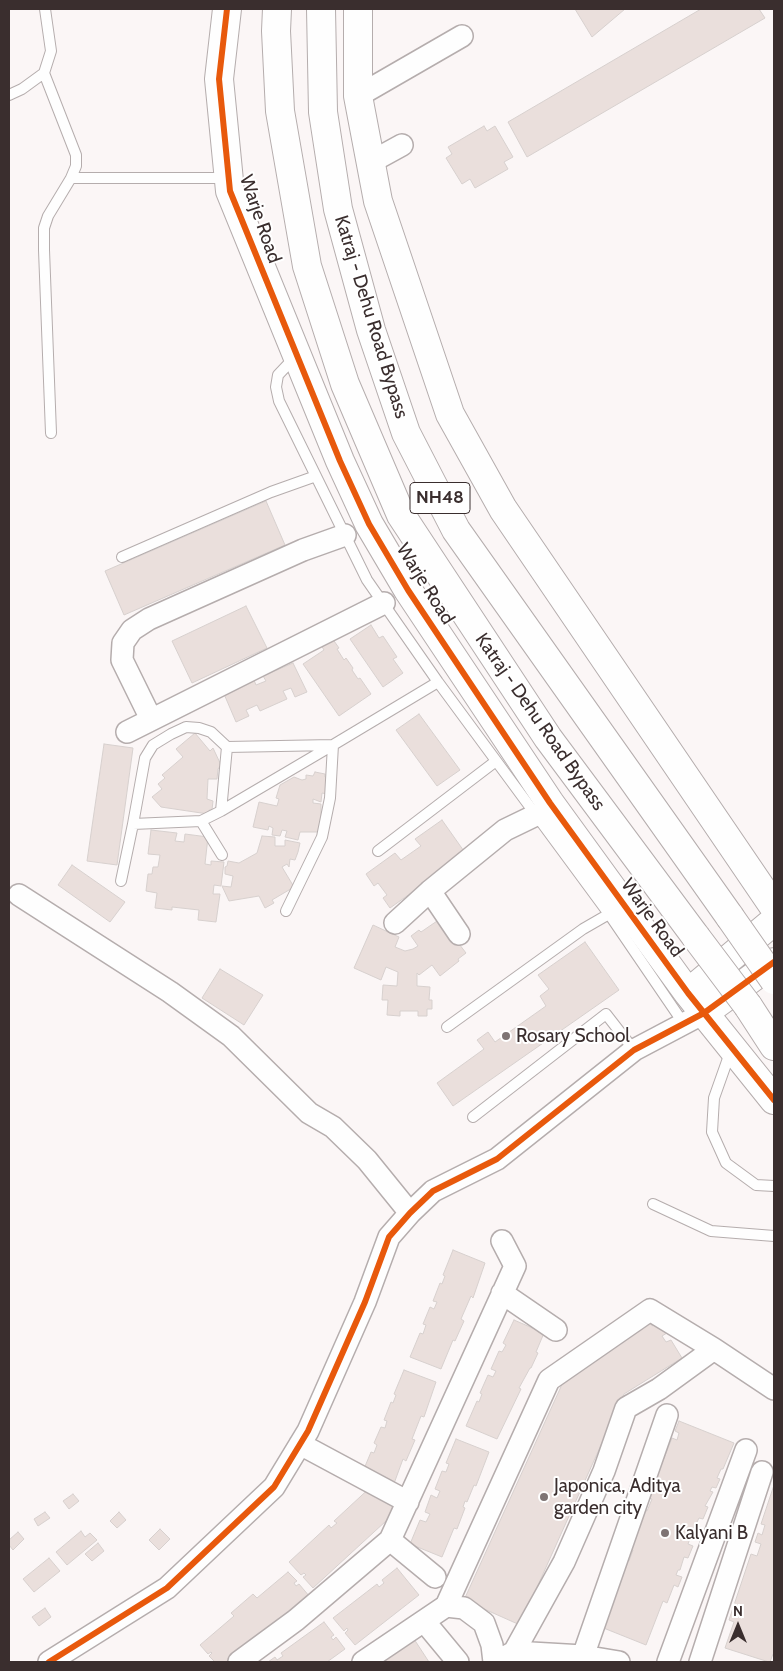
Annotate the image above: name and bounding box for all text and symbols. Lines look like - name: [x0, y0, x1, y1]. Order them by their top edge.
- street label: Warje Road: [234, 172, 286, 266]
- street label: Katraj - Dehu Road Bypass: [329, 213, 413, 421]
- road number: NH48: [410, 482, 470, 514]
- street label: Warje Road: [391, 539, 459, 629]
- street label: Katraj - Dehu Road Bypass: [470, 629, 610, 815]
- street label: Warje Road: [616, 874, 688, 962]
- place label: Rosary School: [516, 1025, 630, 1047]
- marker: Rosary School: [500, 1030, 512, 1042]
- place label: Japonica, Aditya garden city: [554, 1475, 681, 1519]
- marker: Japonica, Aditya garden city: [538, 1491, 550, 1503]
- place label: Kalyani B: [675, 1522, 748, 1544]
- marker: Kalyani B: [659, 1527, 671, 1539]
- north arrow: [713, 1601, 763, 1651]
- text: N: [733, 1602, 743, 1620]

